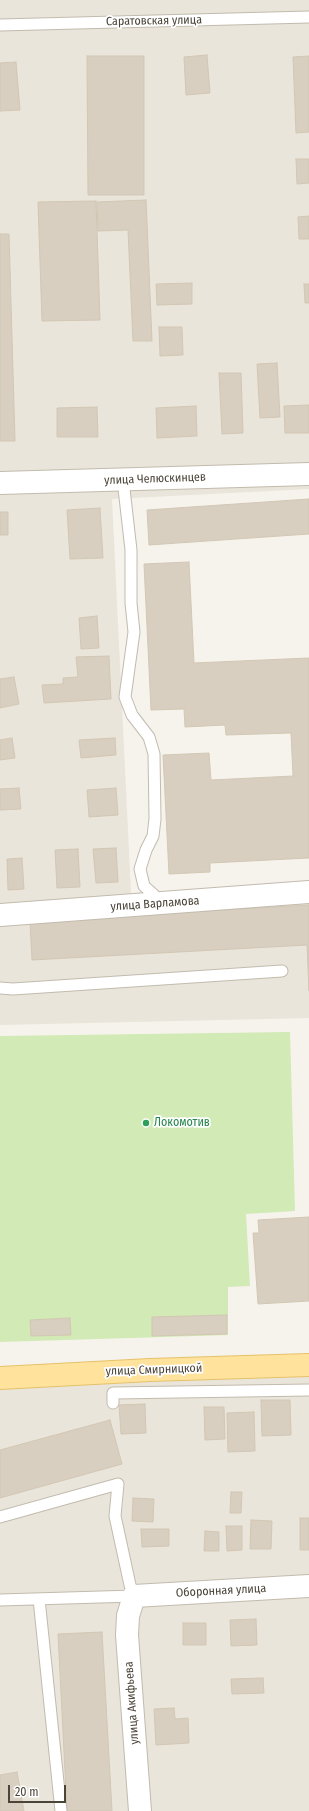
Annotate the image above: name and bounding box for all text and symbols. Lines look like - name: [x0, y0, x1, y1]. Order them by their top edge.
- street label: Саратовская улица: [106, 13, 202, 29]
- street label: улица Челюскинцев: [104, 470, 206, 488]
- street label: улица Варламова: [110, 894, 200, 914]
- place label: Локомотив: [154, 1116, 210, 1130]
- marker: Локомотив: [141, 1118, 151, 1128]
- street label: улица Смирницкой: [105, 1361, 203, 1379]
- street label: Оборонная улица: [176, 1581, 266, 1601]
- street label: улица Акифьева: [122, 1661, 142, 1745]
- scale bar: [10, 1777, 68, 1803]
- text: 20 m: [15, 1785, 39, 1799]

